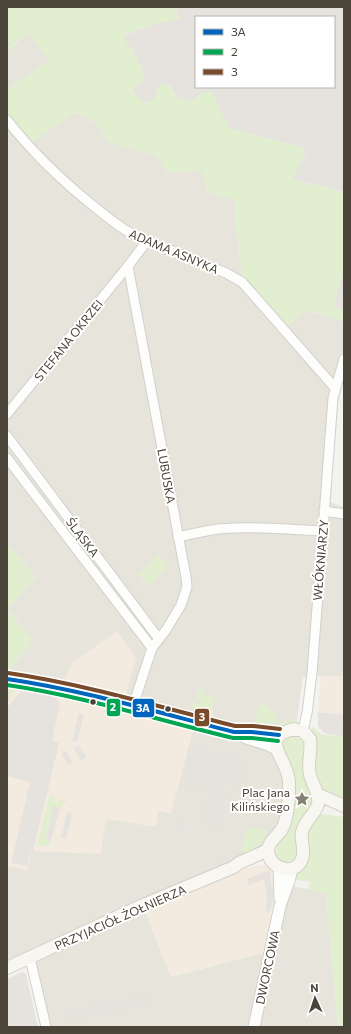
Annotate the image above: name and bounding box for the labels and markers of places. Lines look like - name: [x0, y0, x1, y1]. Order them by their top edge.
- unlabelled marker: [88, 697, 98, 707]
- unlabelled marker: [163, 704, 173, 714]
- place label: Plac Jana Kilińskiego: [231, 785, 290, 813]
- place icon: Plac Jana Kilińskiego: [293, 790, 311, 808]

